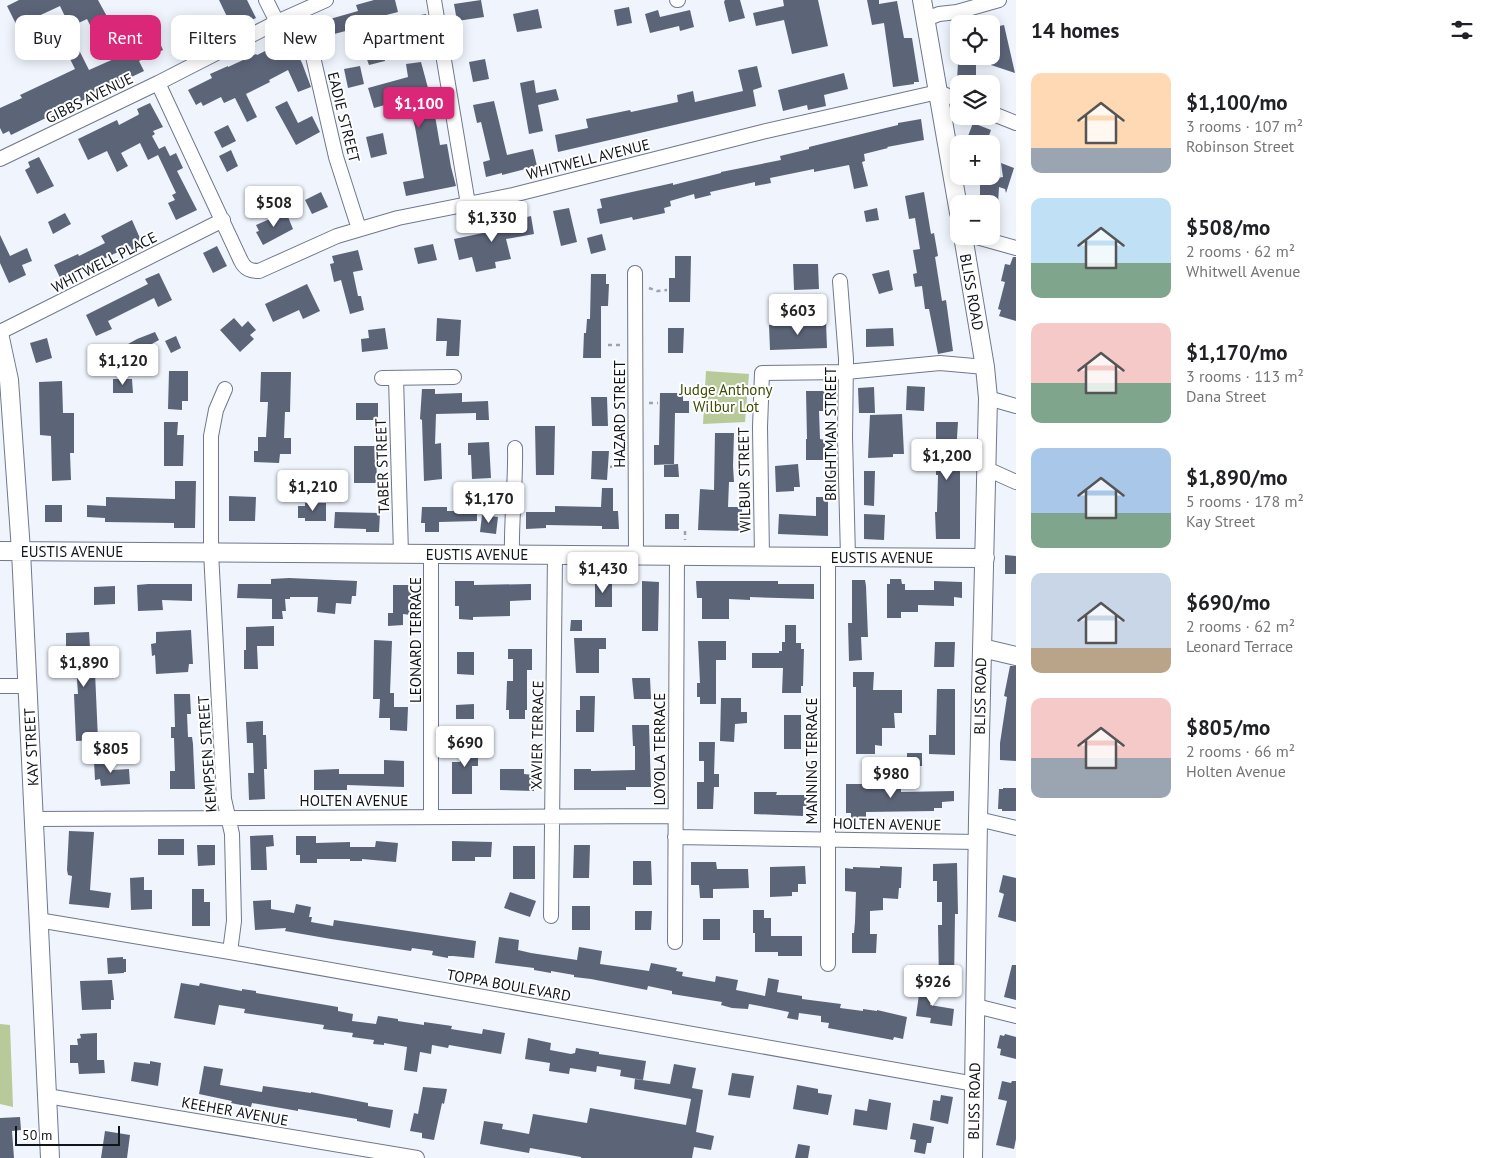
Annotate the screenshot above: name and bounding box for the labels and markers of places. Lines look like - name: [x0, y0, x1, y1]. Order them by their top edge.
- pin: $1,100: [378, 86, 460, 129]
- pin: $508: [244, 186, 304, 228]
- pin: $1,330: [451, 200, 533, 243]
- pin: $603: [768, 294, 828, 336]
- pin: $1,120: [82, 344, 164, 386]
- pin: $1,200: [906, 438, 988, 481]
- pin: $1,210: [272, 470, 354, 512]
- pin: $1,170: [448, 482, 530, 524]
- pin: $1,430: [562, 552, 644, 594]
- pin: $1,890: [43, 646, 125, 688]
- pin: $690: [435, 726, 495, 768]
- pin: $805: [81, 732, 141, 774]
- pin: $980: [861, 756, 921, 799]
- pin: $926: [903, 964, 963, 1007]

